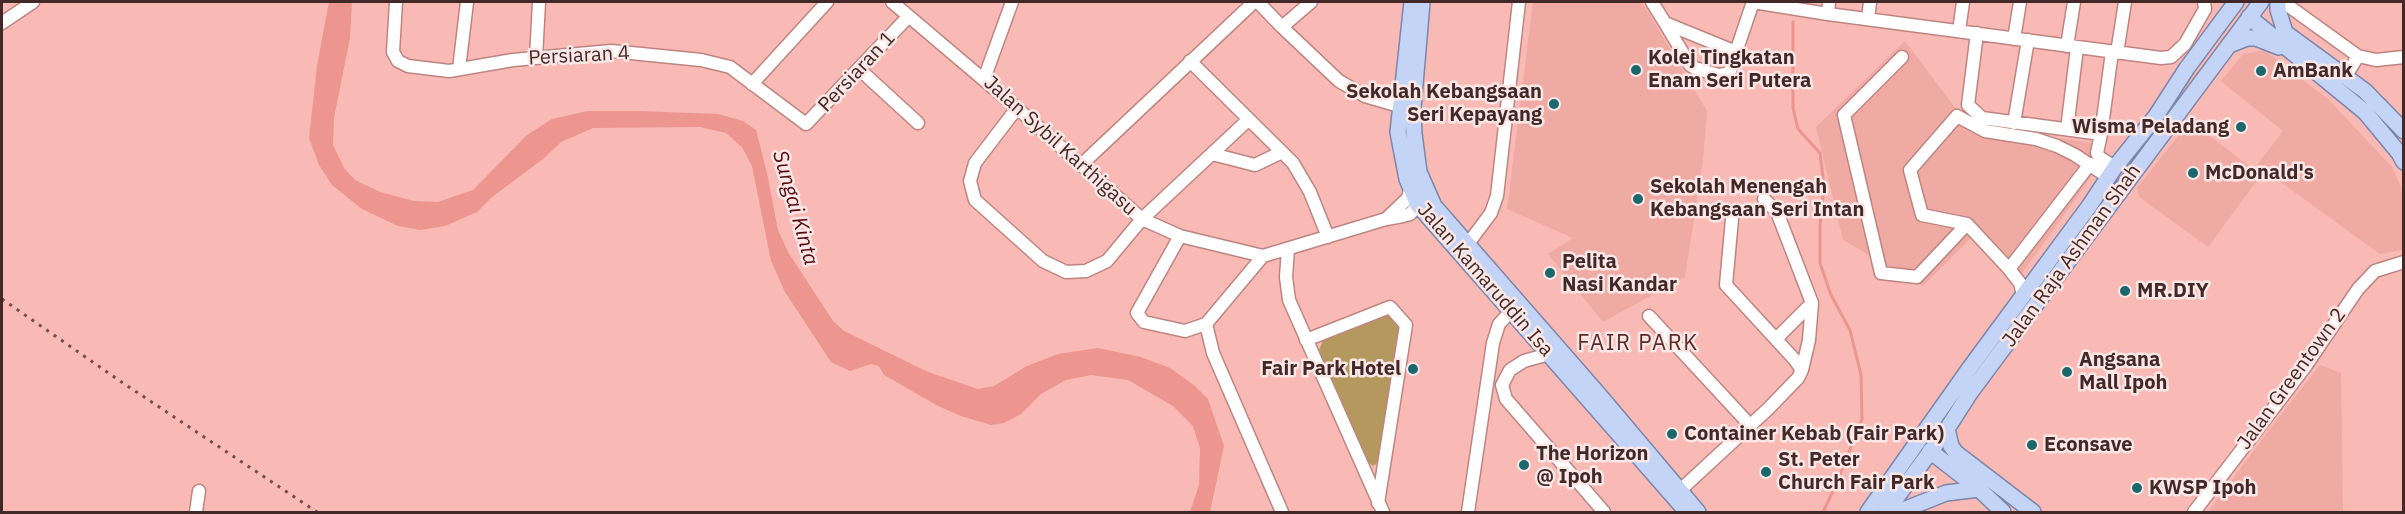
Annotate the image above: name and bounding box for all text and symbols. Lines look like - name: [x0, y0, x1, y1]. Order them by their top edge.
- street label: Persiaran 1: [814, 27, 900, 117]
- street label: Persiaran 4: [528, 41, 630, 71]
- place label: Kolej Tingkatan Enam Seri Putera: [1648, 46, 1811, 93]
- place label: AmBank: [2273, 59, 2353, 83]
- marker: Kolej Tingkatan Enam Seri Putera: [1629, 63, 1643, 77]
- marker: AmBank: [2254, 64, 2268, 78]
- street label: Jalan Sybil Karthigasu: [979, 71, 1141, 221]
- place label: Sekolah Kebangsaan Seri Kepayang: [1346, 80, 1542, 127]
- marker: Sekolah Kebangsaan Seri Kepayang: [1547, 97, 1561, 111]
- place label: Wisma Peladang: [2072, 115, 2229, 139]
- marker: Wisma Peladang: [2234, 120, 2248, 134]
- water label: Sungai Kinta: [767, 148, 823, 268]
- street label: Jalan Raja Ashman Shah: [1998, 160, 2146, 352]
- place label: McDonald's: [2205, 161, 2314, 185]
- marker: McDonald's: [2186, 166, 2200, 180]
- place label: Sekolah Menengah Kebangsaan Seri Intan: [1650, 175, 1864, 222]
- marker: Sekolah Menengah Kebangsaan Seri Intan: [1631, 192, 1645, 206]
- street label: Jalan Kamaruddin Isa: [1412, 198, 1558, 362]
- place label: Pelita Nasi Kandar: [1562, 250, 1677, 297]
- marker: Pelita Nasi Kandar: [1543, 266, 1557, 280]
- place label: MR.DIY: [2137, 279, 2209, 303]
- marker: MR.DIY: [2118, 284, 2132, 298]
- street label: Jalan Greentown 2: [2233, 304, 2351, 454]
- district label: FAIR PARK: [1577, 331, 1699, 357]
- place label: Angsana Mall Ipoh: [2079, 348, 2167, 395]
- place label: Fair Park Hotel: [1261, 357, 1401, 381]
- marker: Fair Park Hotel: [1406, 362, 1420, 376]
- marker: Angsana Mall Ipoh: [2060, 365, 2074, 379]
- place label: Container Kebab (Fair Park): [1684, 422, 1944, 446]
- marker: Container Kebab (Fair Park): [1665, 427, 1679, 441]
- place label: Econsave: [2044, 433, 2132, 457]
- marker: Econsave: [2025, 438, 2039, 452]
- place label: The Horizon @ Ipoh: [1536, 442, 1648, 489]
- place label: St. Peter Church Fair Park: [1778, 448, 1934, 495]
- marker: The Horizon @ Ipoh: [1517, 458, 1531, 472]
- marker: St. Peter Church Fair Park: [1759, 465, 1773, 479]
- place label: KWSP Ipoh: [2149, 476, 2256, 500]
- marker: KWSP Ipoh: [2130, 481, 2144, 495]

